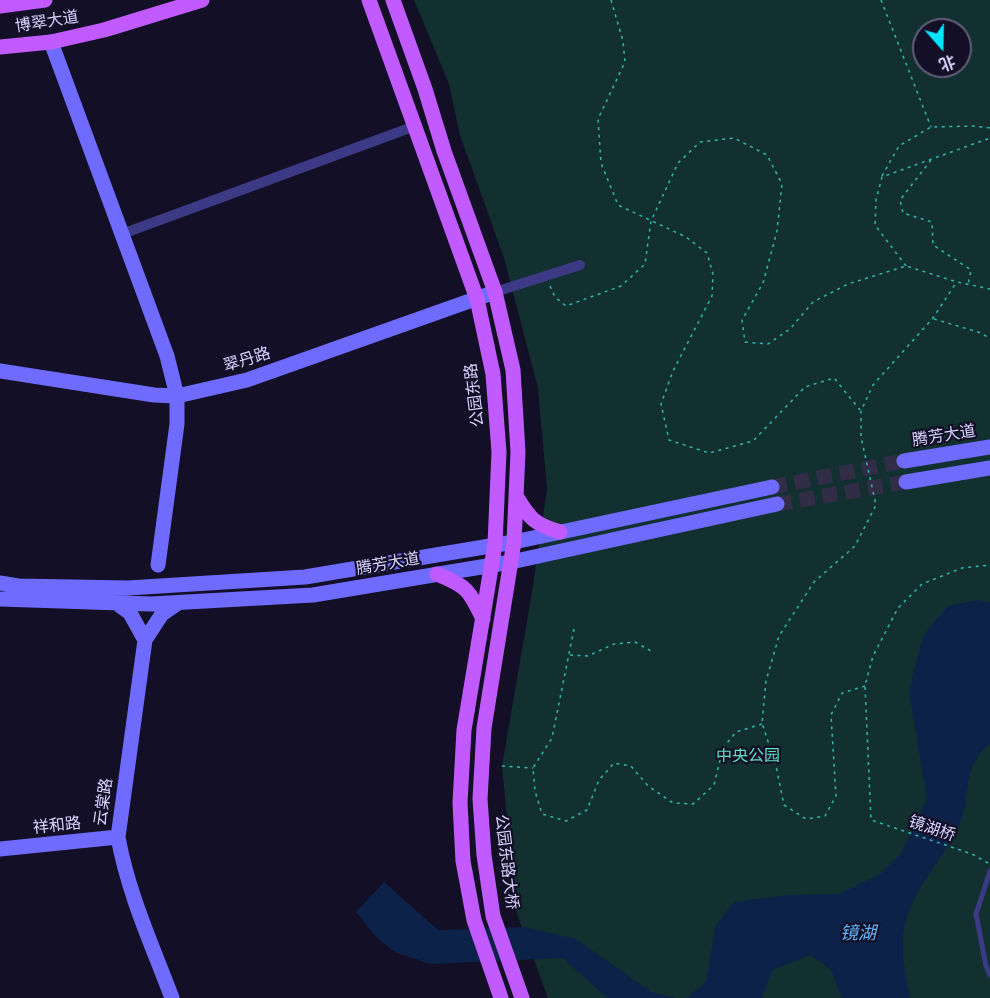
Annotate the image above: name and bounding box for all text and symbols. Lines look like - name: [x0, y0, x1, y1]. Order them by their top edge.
- street label: 博翠大道: [14, 8, 80, 36]
- north arrow: [912, 18, 972, 78]
- text: 北: [936, 50, 959, 76]
- street label: 翠丹路: [221, 344, 273, 376]
- street label: 公园东路: [462, 362, 488, 428]
- street label: 腾芳大道: [911, 422, 977, 450]
- street label: 腾芳大道: [355, 549, 421, 579]
- park label: 中央公园: [716, 747, 780, 767]
- street label: 云棠路: [91, 777, 117, 827]
- street label: 镜湖桥: [906, 812, 958, 846]
- street label: 公园东路大桥: [491, 813, 521, 911]
- street label: 祥和路: [32, 814, 82, 838]
- water label: 镜湖: [840, 923, 876, 945]

